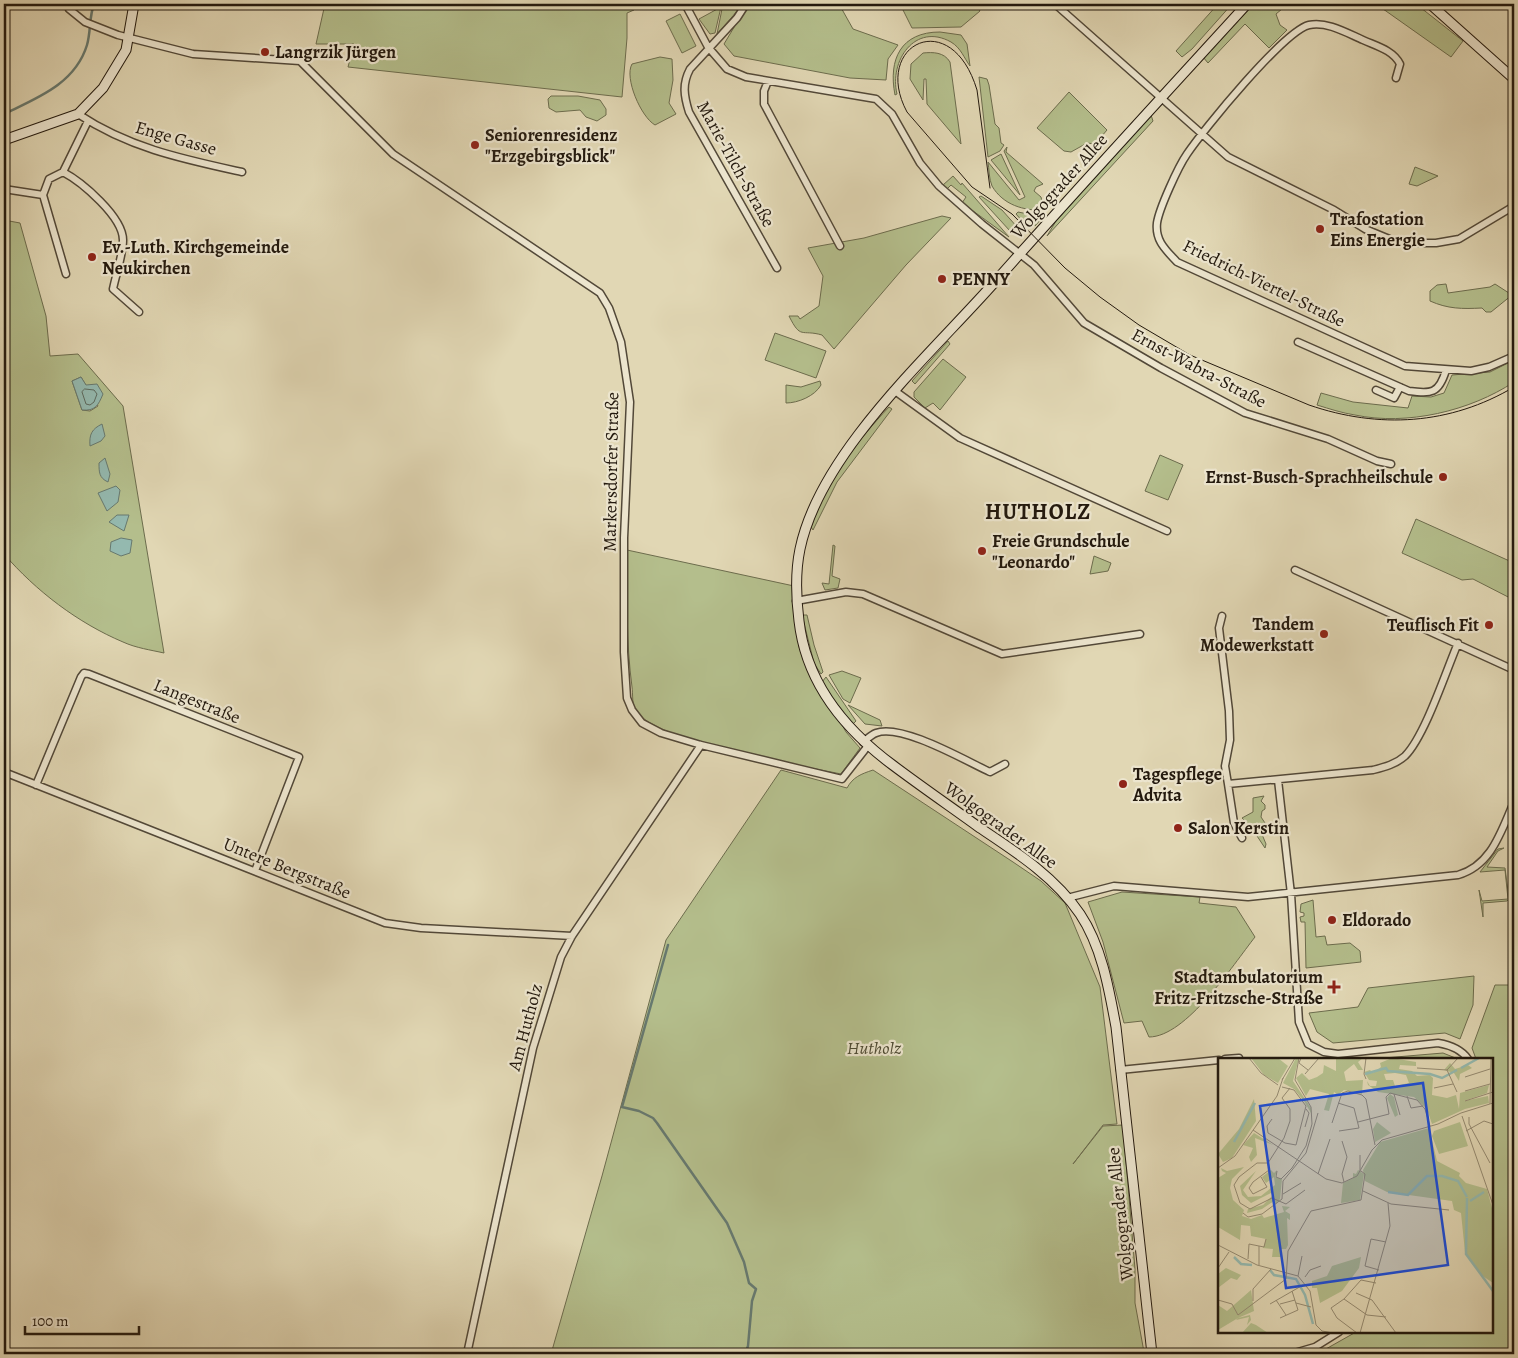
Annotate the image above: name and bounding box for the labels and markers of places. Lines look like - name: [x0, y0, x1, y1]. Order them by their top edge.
- place label: Langrzik Jürgen: [275, 40, 396, 64]
- marker: Langrzik Jürgen: [259, 46, 271, 58]
- place label: Seniorenresidenz "Erzgebirgsblick": [485, 123, 618, 168]
- marker: Seniorenresidenz "Erzgebirgsblick": [469, 139, 481, 151]
- place label: Trafostation Eins Energie: [1330, 207, 1425, 252]
- marker: Trafostation Eins Energie: [1314, 223, 1326, 235]
- place label: Ev.-Luth. Kirchgemeinde Neukirchen: [102, 235, 289, 280]
- marker: Ev.-Luth. Kirchgemeinde Neukirchen: [86, 251, 98, 263]
- place label: PENNY: [952, 267, 1010, 291]
- marker: PENNY: [936, 273, 948, 285]
- place label: Ernst-Busch-Sprachheilschule: [1205, 465, 1433, 489]
- marker: Ernst-Busch-Sprachheilschule: [1437, 471, 1449, 483]
- place label: Freie Grundschule "Leonardo": [992, 529, 1130, 574]
- marker: Freie Grundschule "Leonardo": [976, 545, 988, 557]
- place label: Tandem Modewerkstatt: [1200, 612, 1314, 657]
- place label: Teuflisch Fit: [1387, 613, 1479, 637]
- marker: Teuflisch Fit: [1483, 619, 1495, 631]
- marker: Tandem Modewerkstatt: [1318, 628, 1330, 640]
- place label: Tagespflege Advita: [1132, 762, 1222, 807]
- marker: Tagespflege Advita: [1117, 778, 1129, 790]
- place label: Salon Kerstin: [1188, 816, 1289, 840]
- marker: Salon Kerstin: [1172, 822, 1184, 834]
- place label: Eldorado: [1342, 908, 1411, 932]
- marker: Eldorado: [1326, 914, 1338, 926]
- place label: Stadtambulatorium Fritz-Fritzsche-Straße: [1154, 965, 1323, 1010]
- marker: Stadtambulatorium Fritz-Fritzsche-Straße: [1327, 980, 1341, 994]

